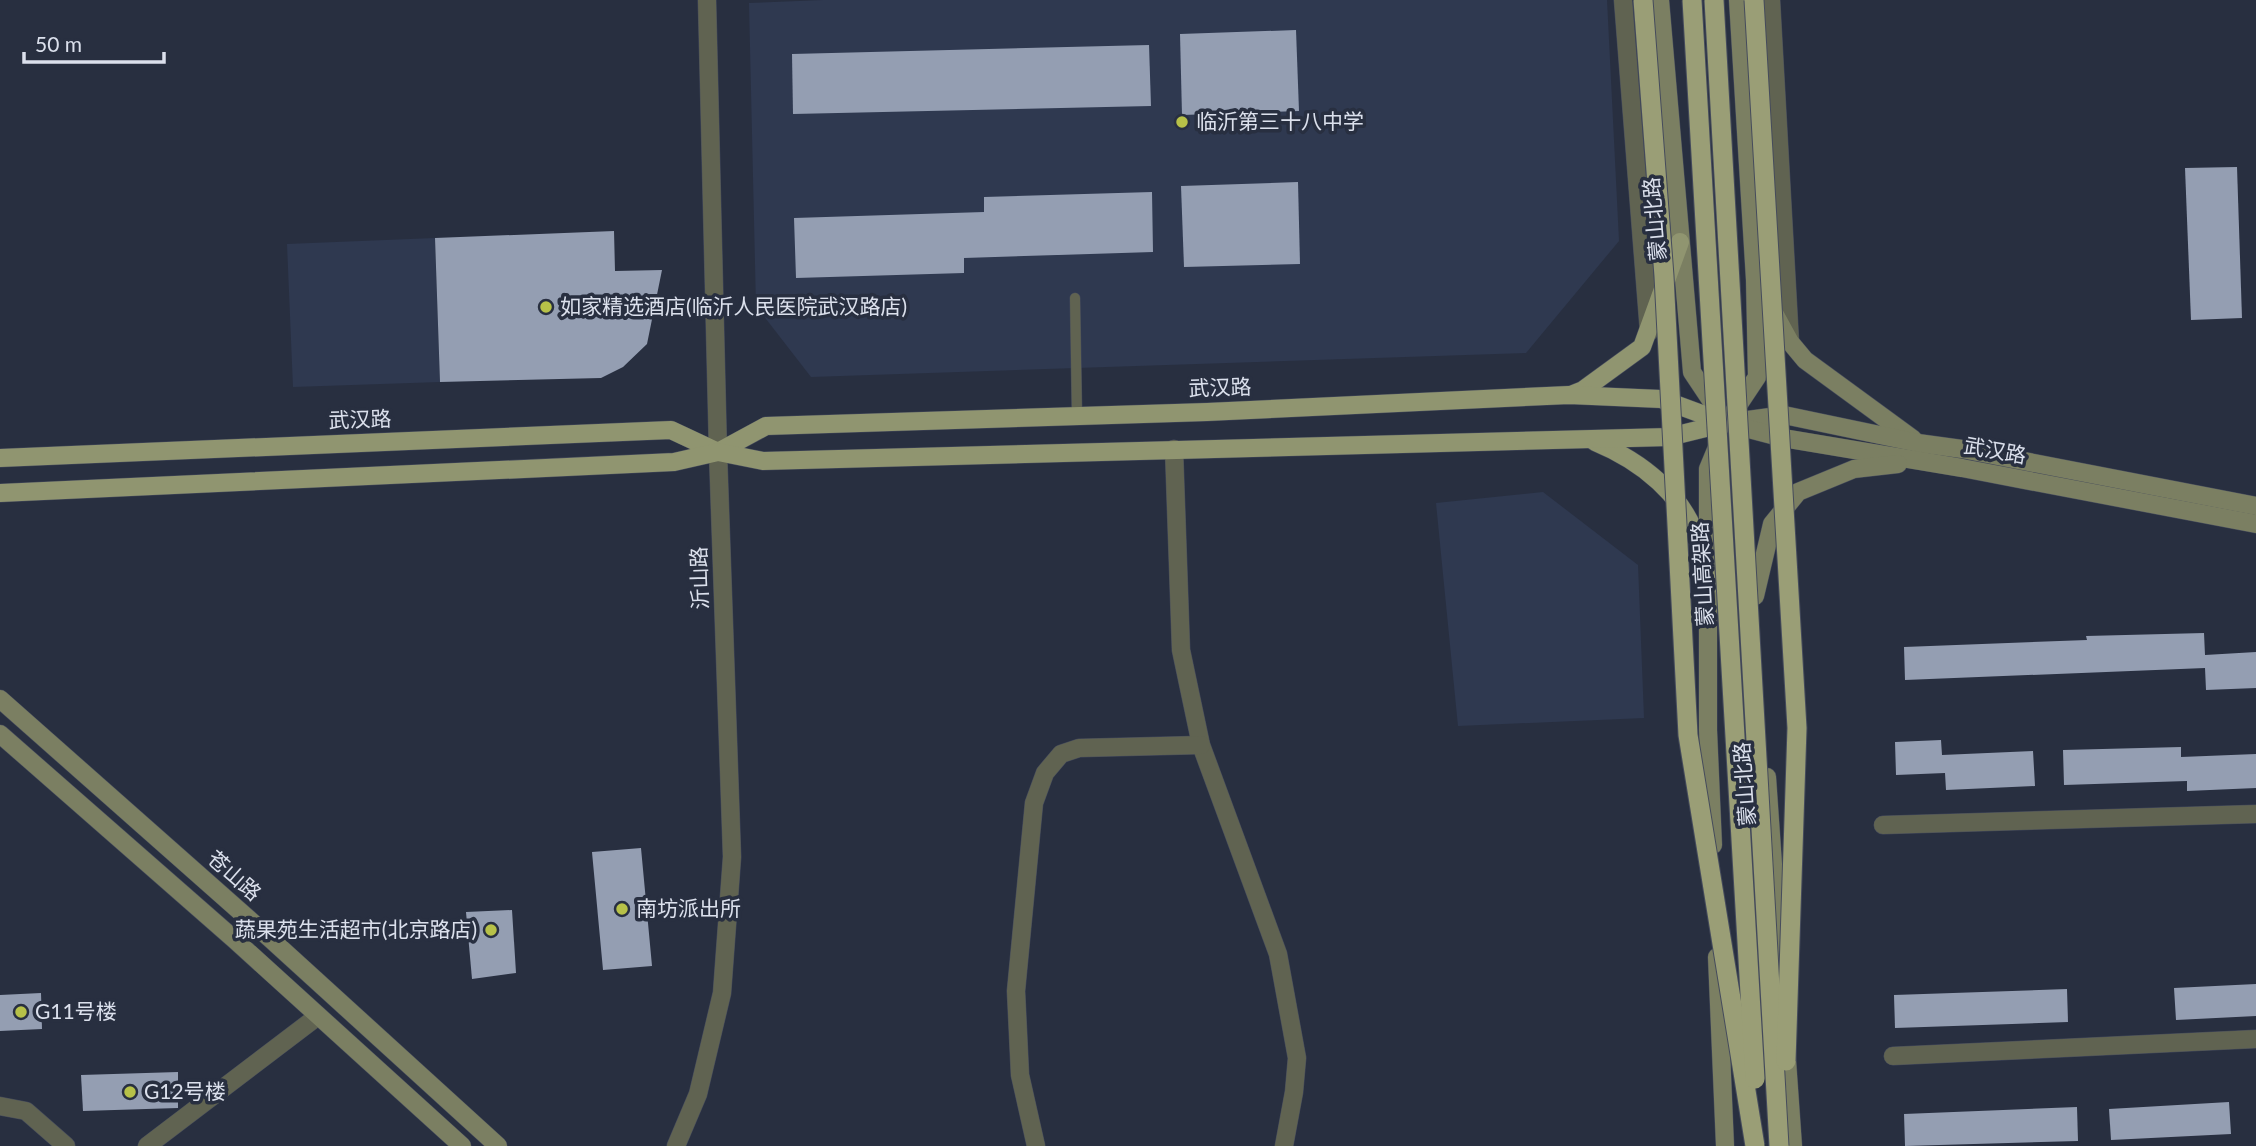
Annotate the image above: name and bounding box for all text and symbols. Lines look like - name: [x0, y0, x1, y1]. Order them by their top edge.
- scale bar: [24, 21, 164, 65]
- text: 50 m: [35, 31, 82, 56]
- place label: 临沂第三十八中学: [1196, 108, 1364, 133]
- marker: 临沂第三十八中学: [1174, 114, 1190, 130]
- street label: 蒙山北路: [1637, 176, 1670, 262]
- place label: 如家精选酒店(临沂人民医院武汉路店): [560, 293, 907, 318]
- marker: 如家精选酒店(临沂人民医院武汉路店): [538, 299, 554, 315]
- street label: 武汉路: [1188, 373, 1252, 400]
- street label: 武汉路: [328, 405, 392, 432]
- street label: 武汉路: [1962, 432, 2028, 467]
- street label: 蒙山高架路: [1686, 521, 1717, 627]
- street label: 沂山路: [685, 546, 712, 610]
- street label: 蒙山北路: [1728, 741, 1759, 827]
- street label: 苍山路: [203, 845, 267, 905]
- place label: 南坊派出所: [636, 895, 741, 920]
- marker: 南坊派出所: [614, 901, 630, 917]
- place label: 蔬果苑生活超市(北京路店): [235, 916, 477, 941]
- marker: 蔬果苑生活超市(北京路店): [483, 922, 499, 938]
- place label: G11号楼: [35, 998, 117, 1023]
- marker: G11号楼: [13, 1004, 29, 1020]
- place label: G12号楼: [144, 1078, 226, 1103]
- marker: G12号楼: [122, 1084, 138, 1100]

